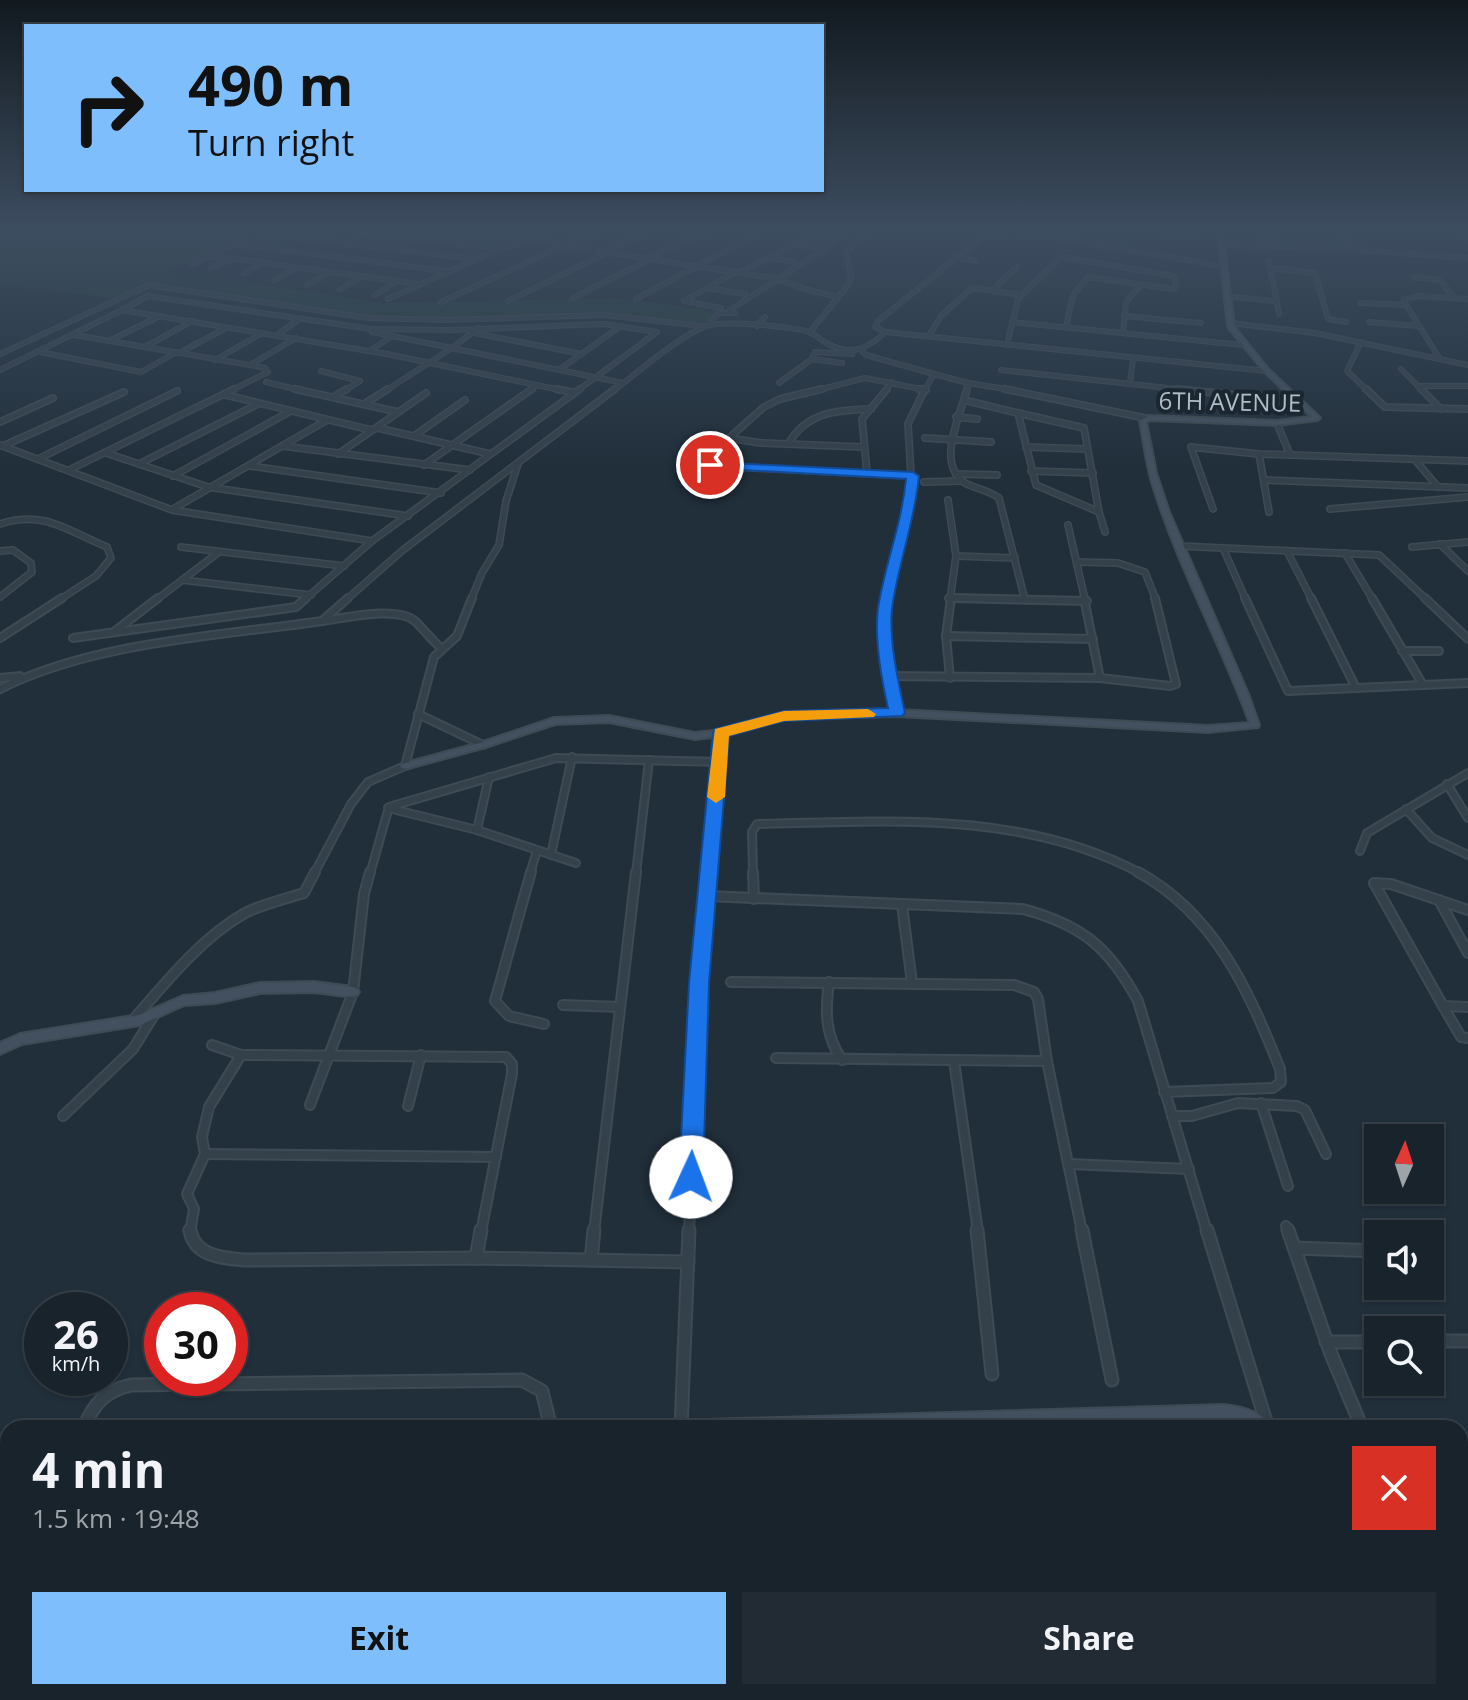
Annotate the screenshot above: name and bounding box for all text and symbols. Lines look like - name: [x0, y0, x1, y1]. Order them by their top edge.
- text: 490 m: [188, 46, 354, 122]
- icon: right: [56, 56, 160, 160]
- text: Turn right: [188, 118, 354, 167]
- street label: 6TH AVENUE: [1158, 383, 1302, 419]
- pin: [676, 431, 744, 499]
- icon: arrive: [688, 443, 732, 487]
- north arrow: [1364, 1124, 1444, 1204]
- map controls: [1364, 1124, 1444, 1396]
- position arrow: [649, 1135, 733, 1219]
- button: sound: [1364, 1220, 1444, 1300]
- speed limit sign: 30: [144, 1292, 248, 1396]
- text: 26: [53, 1306, 99, 1361]
- button: search: [1364, 1316, 1444, 1396]
- text: km/h: [52, 1350, 100, 1377]
- text: 4 min: [32, 1437, 165, 1502]
- button: close: [1352, 1446, 1436, 1530]
- text: 1.5 km · 19:48: [32, 1500, 200, 1536]
- button: Exit: [32, 1592, 726, 1684]
- button: Share: [742, 1592, 1436, 1684]

